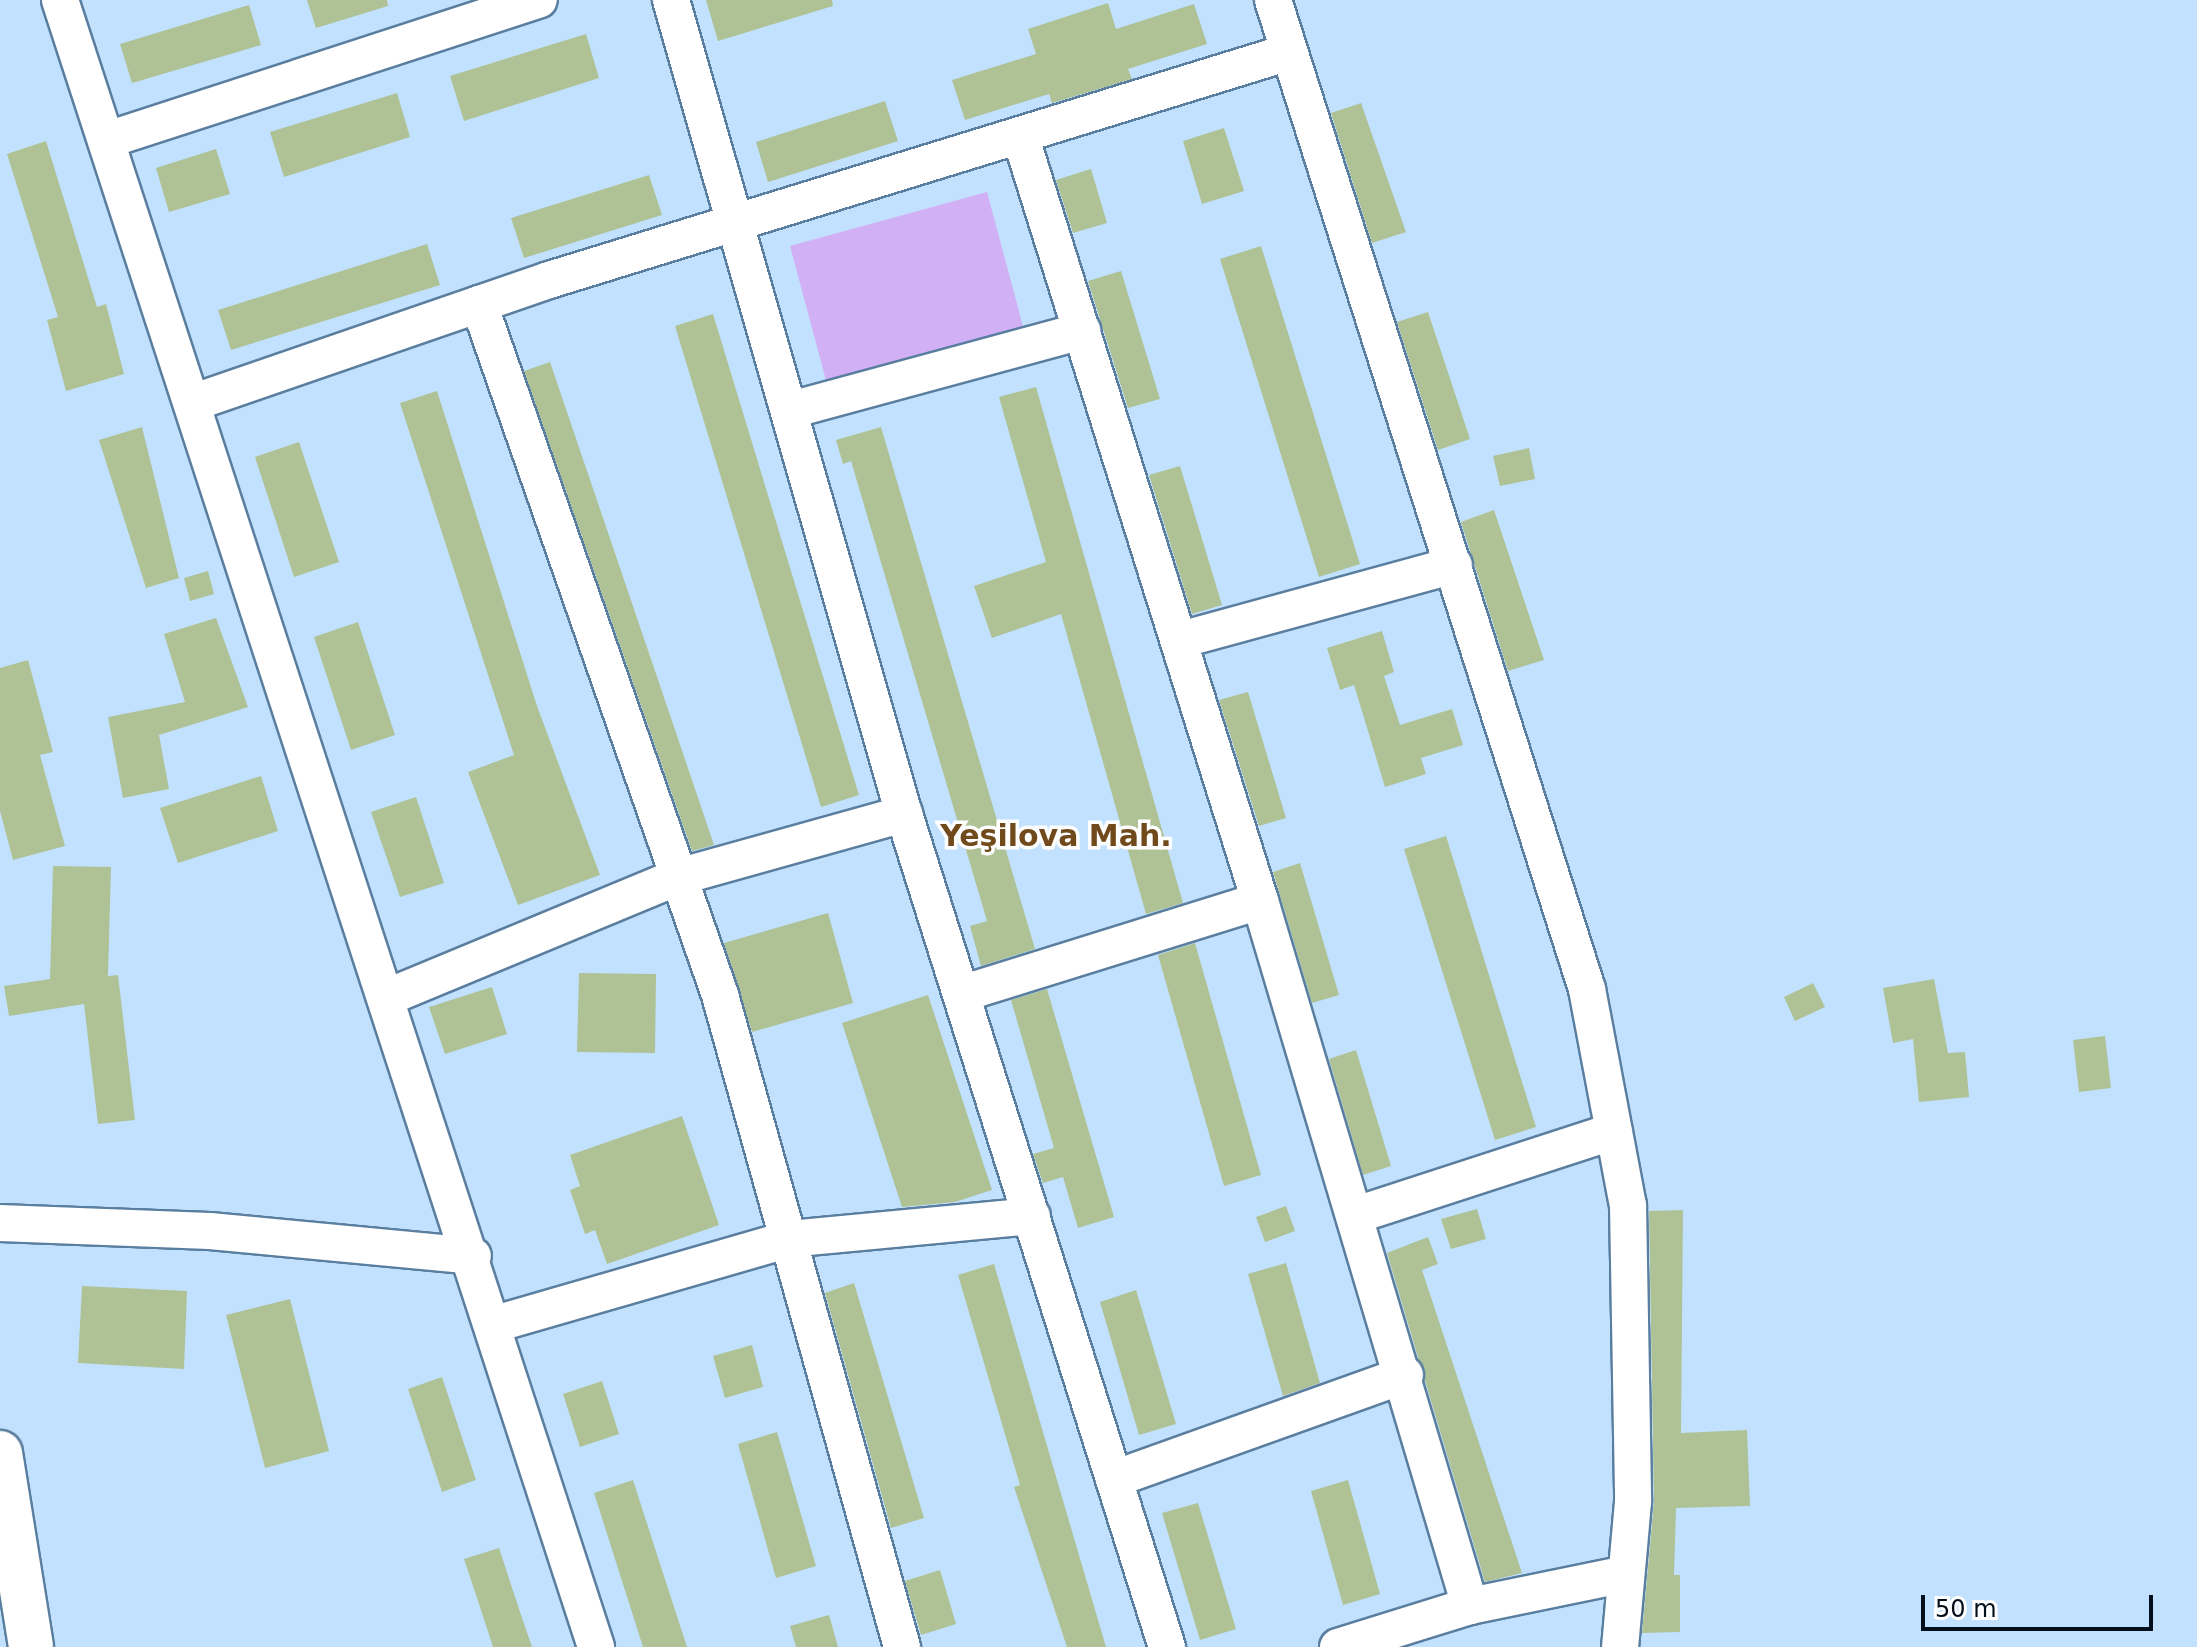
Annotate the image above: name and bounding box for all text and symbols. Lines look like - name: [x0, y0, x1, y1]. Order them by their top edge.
- district label: Yeşilova Mah.: [940, 818, 1172, 854]
- scale bar: [1925, 1579, 2157, 1629]
- text: 50 m: [1935, 1595, 1997, 1623]

